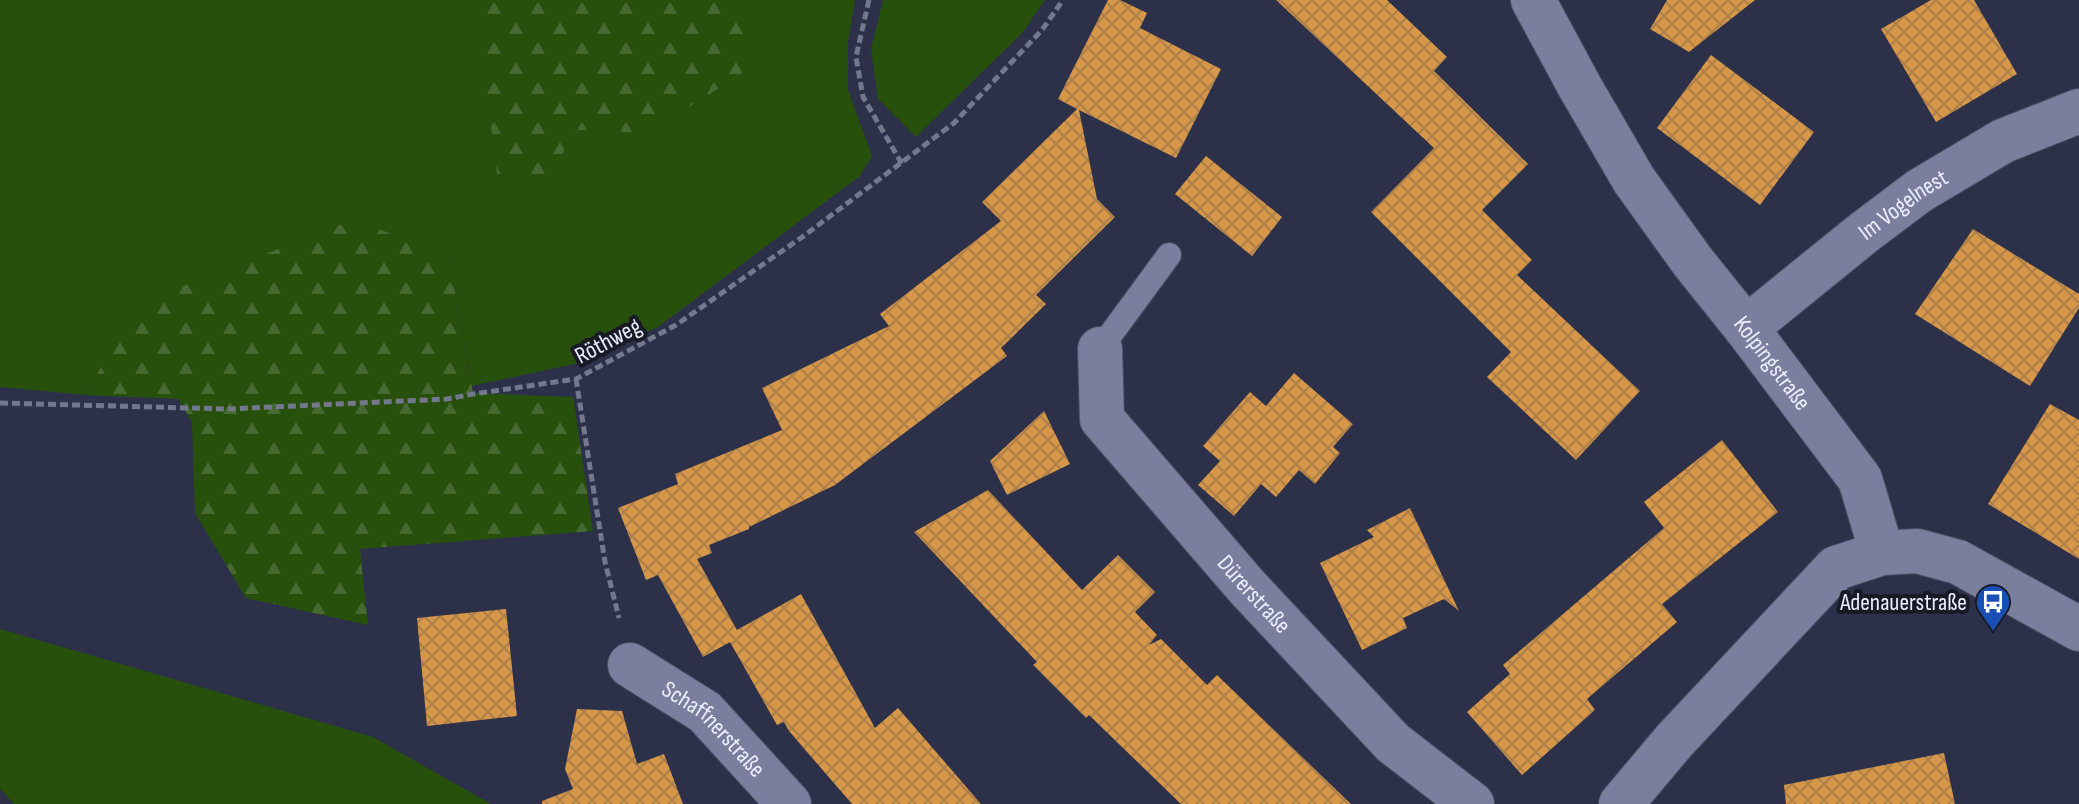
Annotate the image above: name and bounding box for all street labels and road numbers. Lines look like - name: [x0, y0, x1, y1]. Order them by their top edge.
- street label: Im Vogelnest: [1852, 163, 1953, 246]
- street label: Kolpingstraße: [1728, 310, 1817, 416]
- street label: Röthweg: [570, 312, 646, 370]
- street label: Dürerstraße: [1211, 549, 1297, 639]
- street label: Schaffnerstraße: [657, 674, 772, 783]

